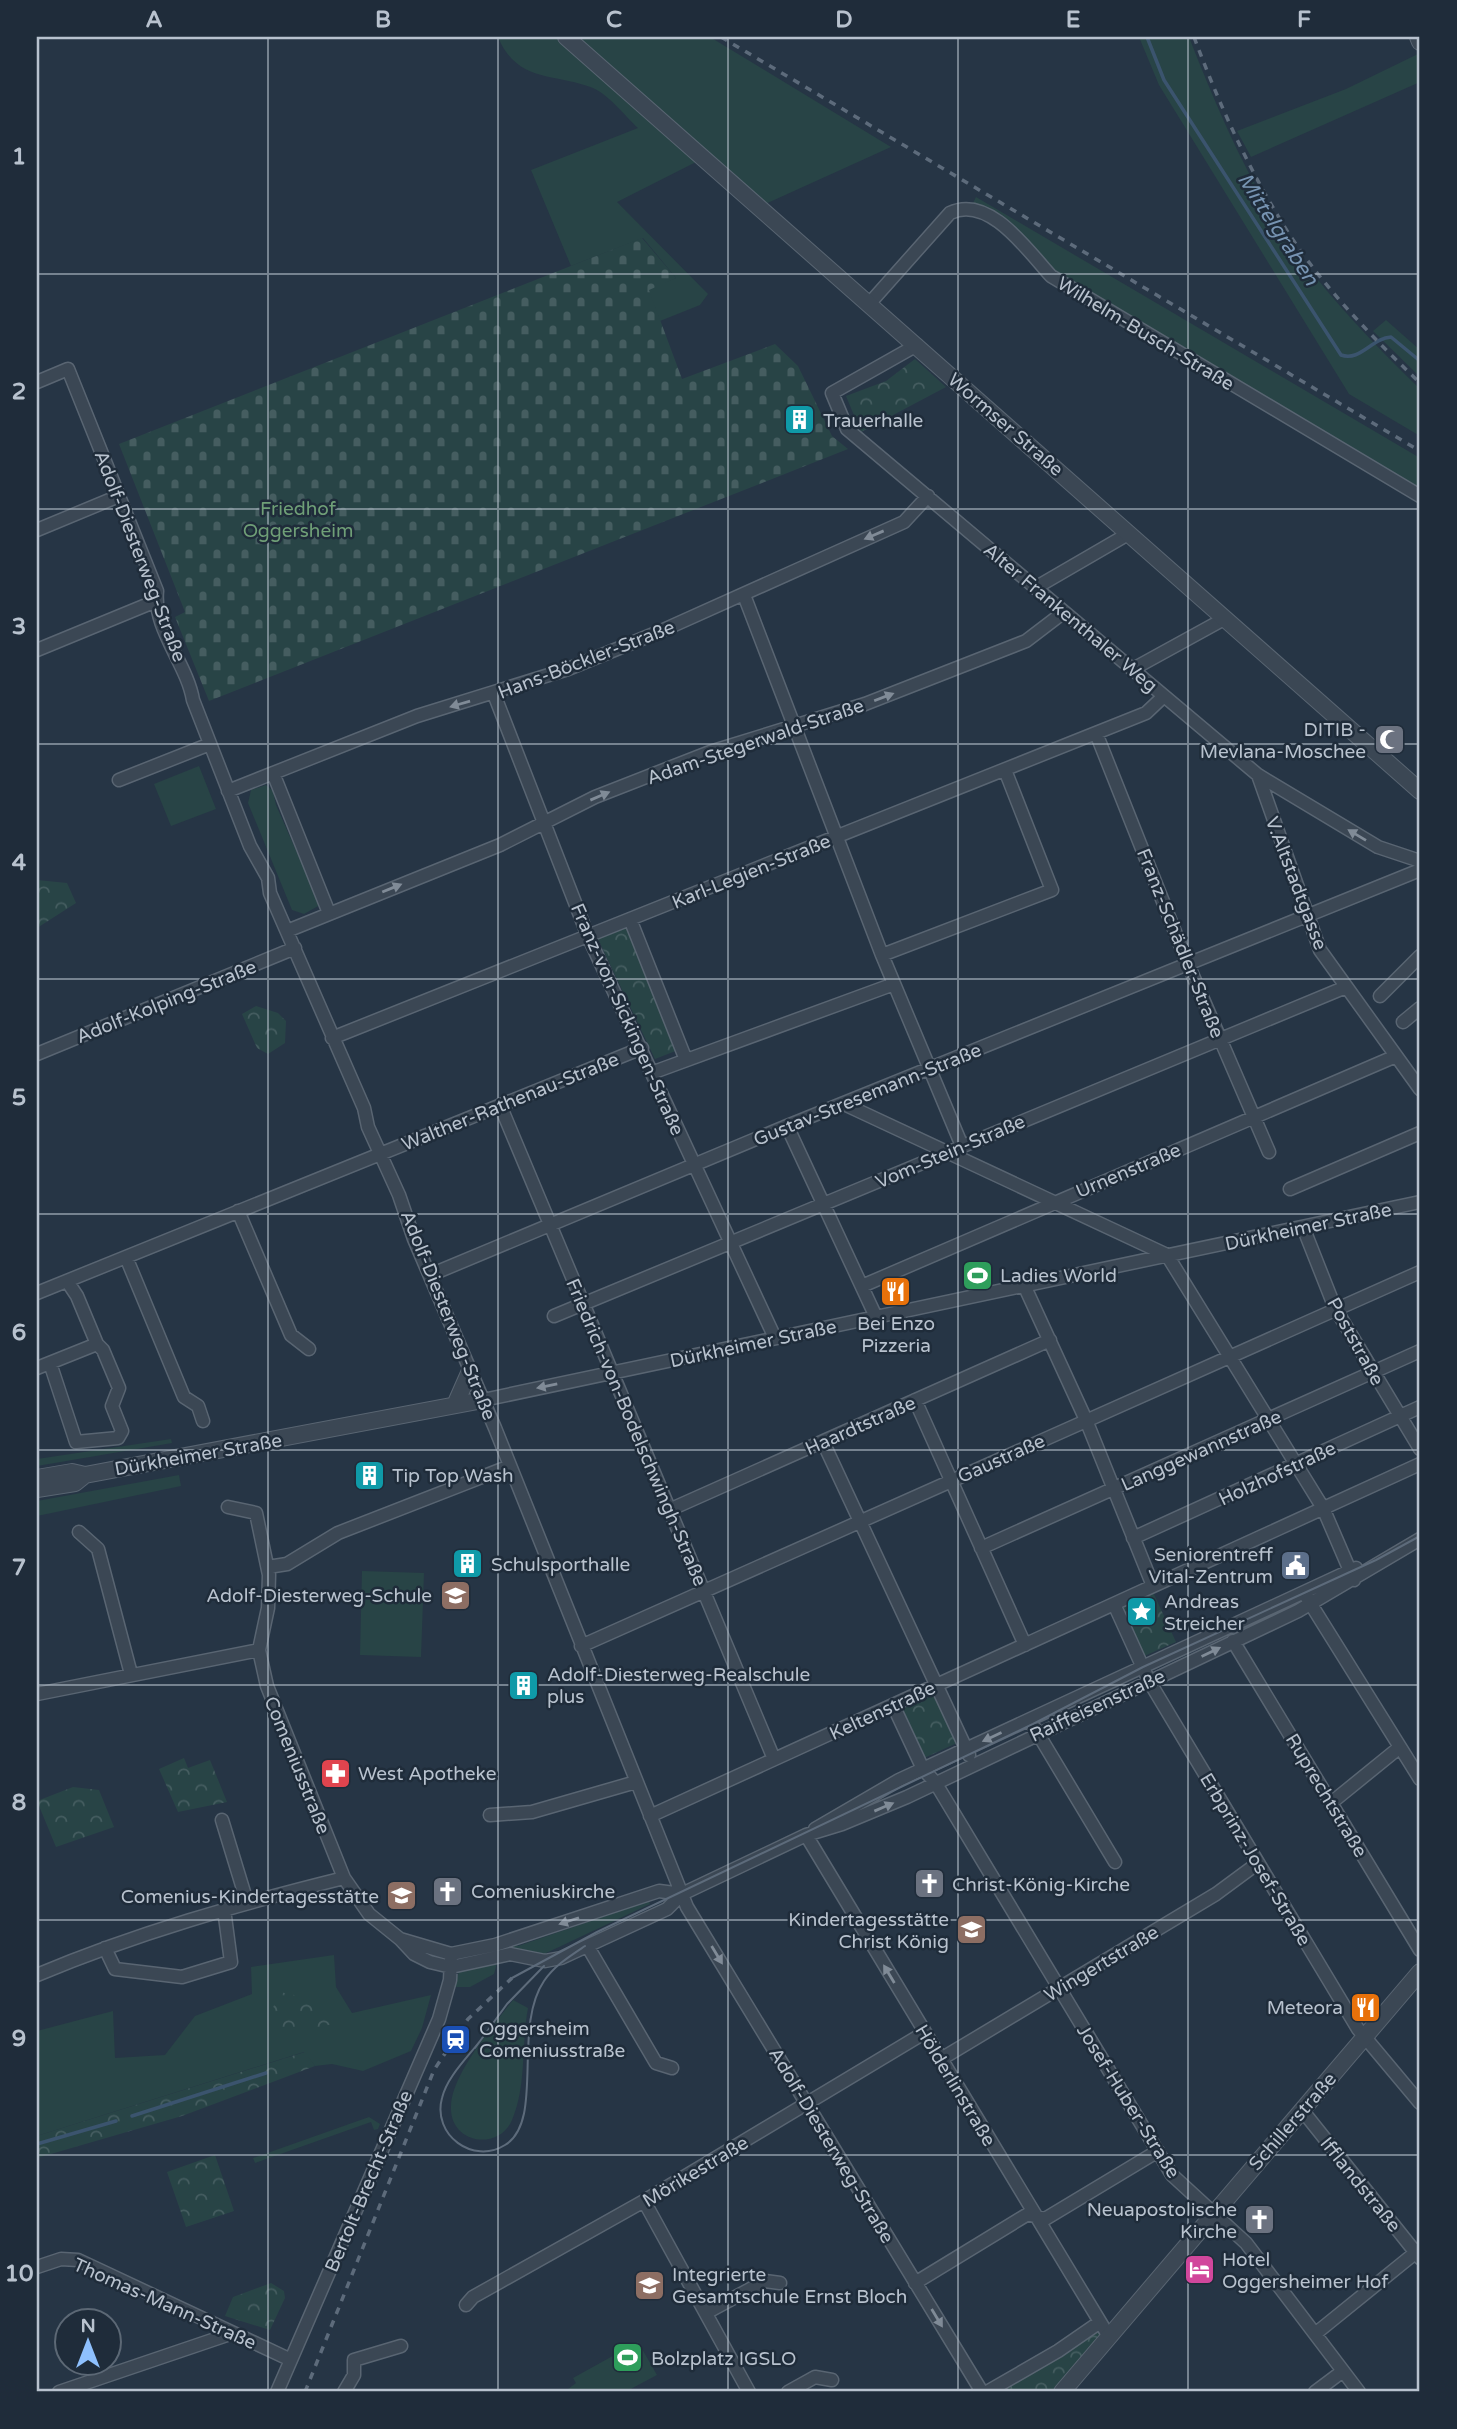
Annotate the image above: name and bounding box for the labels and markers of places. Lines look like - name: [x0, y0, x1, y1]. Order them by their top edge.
- building icon: Trauerhalle: [783, 403, 817, 437]
- place label: Trauerhalle: [823, 410, 923, 432]
- place label: DITIB - Mevlana-Moschee: [1200, 719, 1366, 763]
- mosque icon: DITIB - Mevlana-Moschee: [1372, 723, 1406, 757]
- sports icon: Ladies World: [960, 1258, 994, 1292]
- place label: Ladies World: [1000, 1265, 1117, 1287]
- restaurant icon: Bei Enzo Pizzeria: [879, 1275, 913, 1309]
- place label: Bei Enzo Pizzeria: [857, 1313, 935, 1357]
- building icon: Tip Top Wash: [352, 1458, 386, 1492]
- place label: Tip Top Wash: [392, 1465, 514, 1487]
- place label: Seniorentreff Vital-Zentrum: [1148, 1544, 1273, 1588]
- building icon: Schulsporthalle: [451, 1547, 485, 1581]
- public building icon: Seniorentreff Vital-Zentrum: [1279, 1548, 1313, 1582]
- place label: Schulsporthalle: [491, 1554, 630, 1576]
- school or university icon: Adolf-Diesterweg-Schule: [438, 1578, 472, 1612]
- place label: Adolf-Diesterweg-Schule: [206, 1585, 432, 1607]
- place label: Andreas Streicher: [1164, 1591, 1245, 1635]
- place icon: Andreas Streicher: [1124, 1595, 1158, 1629]
- place label: Adolf-Diesterweg-Realschule plus: [547, 1664, 810, 1708]
- building icon: Adolf-Diesterweg-Realschule plus: [507, 1668, 541, 1702]
- pharmacy icon: West Apotheke: [318, 1756, 352, 1790]
- place label: West Apotheke: [358, 1763, 496, 1785]
- church icon: Christ-König-Kirche: [912, 1867, 946, 1901]
- church icon: Comeniuskirche: [431, 1874, 465, 1908]
- place label: Christ-König-Kirche: [952, 1874, 1130, 1896]
- school or university icon: Comenius-Kindertagesstätte: [385, 1879, 419, 1913]
- place label: Comeniuskirche: [471, 1881, 615, 1903]
- place label: Comenius-Kindertagesstätte: [121, 1886, 379, 1908]
- place label: Kindertagesstätte Christ König: [788, 1909, 949, 1953]
- school or university icon: Kindertagesstätte Christ König: [955, 1913, 989, 1947]
- restaurant icon: Meteora: [1349, 1990, 1383, 2024]
- place label: Meteora: [1267, 1997, 1343, 2019]
- place label: Oggersheim Comeniusstraße: [479, 2018, 625, 2062]
- station icon: Oggersheim Comeniusstraße: [439, 2022, 473, 2056]
- place label: Neuapostolische Kirche: [1087, 2199, 1237, 2243]
- church icon: Neuapostolische Kirche: [1243, 2203, 1277, 2237]
- place label: Hotel Oggersheimer Hof: [1222, 2249, 1389, 2293]
- hotel icon: Hotel Oggersheimer Hof: [1182, 2253, 1216, 2287]
- place label: Integrierte Gesamtschule Ernst Bloch: [672, 2264, 907, 2308]
- school or university icon: Integrierte Gesamtschule Ernst Bloch: [632, 2268, 666, 2302]
- sports icon: Bolzplatz IGSLO: [611, 2341, 645, 2375]
- place label: Bolzplatz IGSLO: [651, 2348, 797, 2370]

